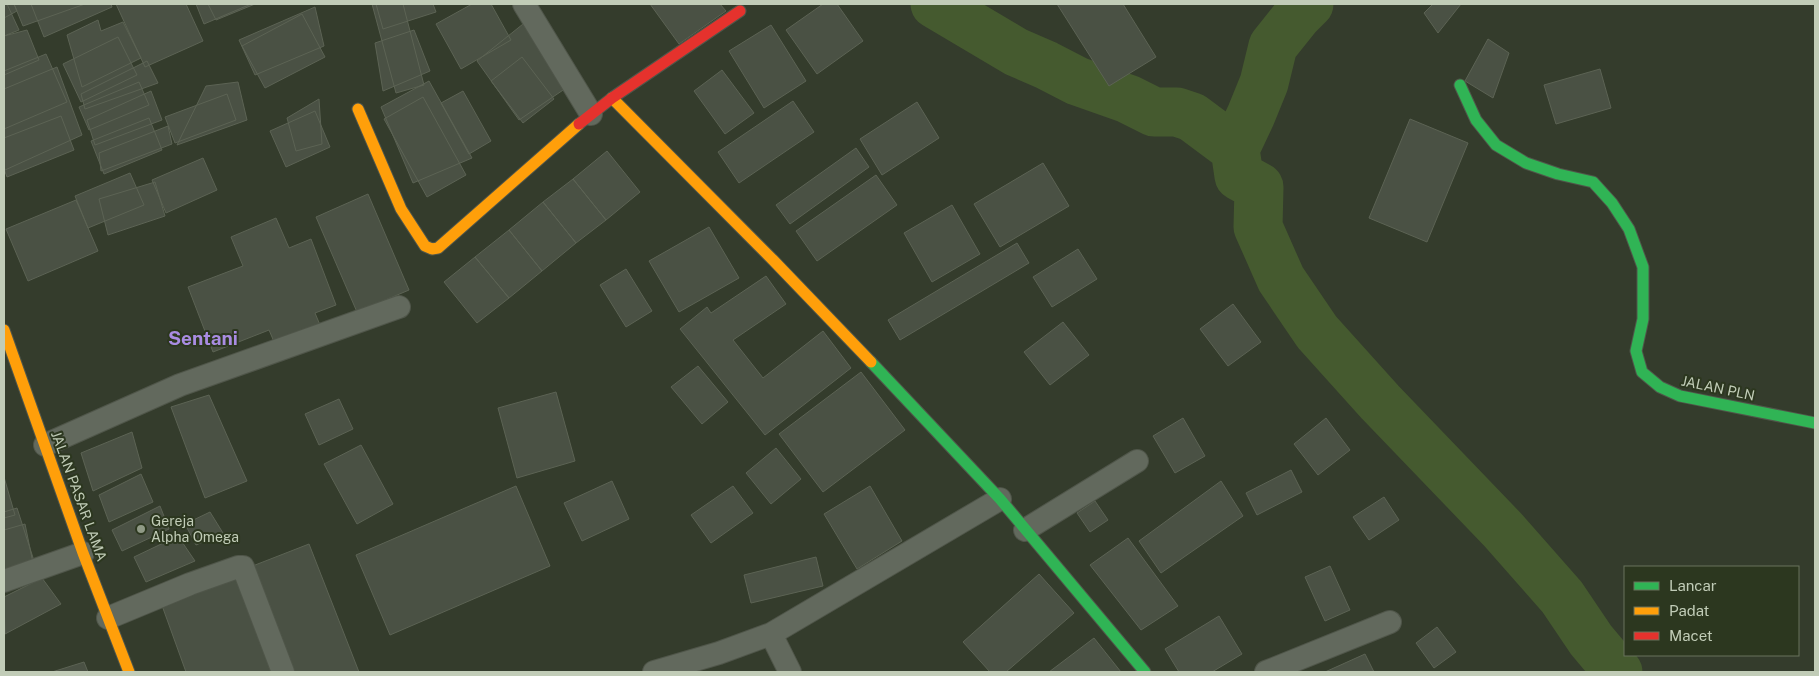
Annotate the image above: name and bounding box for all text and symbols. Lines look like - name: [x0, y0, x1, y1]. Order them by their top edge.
- district label: Sentani: [168, 327, 238, 349]
- street label: JALAN PLN: [1680, 372, 1756, 404]
- street label: JALAN PASAR LAMA: [48, 429, 110, 563]
- place label: Gereja Alpha Omega: [151, 513, 239, 545]
- marker: Gereja Alpha Omega: [135, 523, 147, 535]
- legend: [1624, 566, 1799, 656]
- text: Lancar: [1669, 577, 1717, 594]
- text: Padat: [1669, 602, 1710, 619]
- text: Macet: [1669, 627, 1713, 644]

